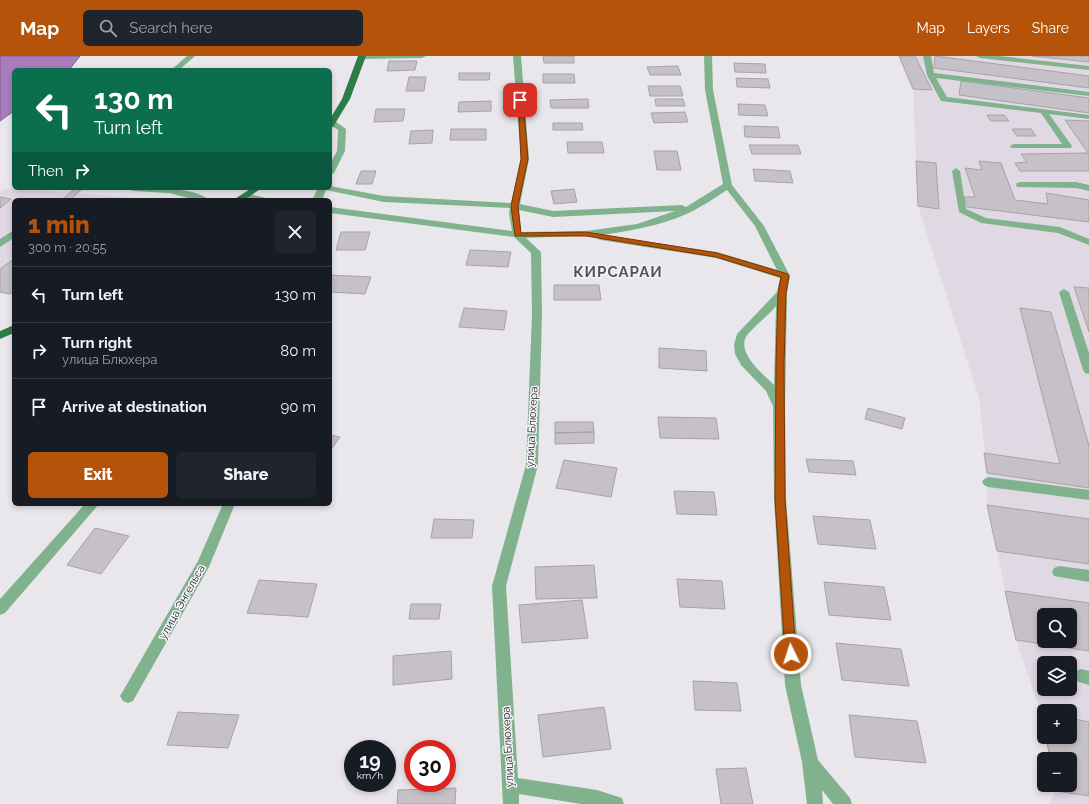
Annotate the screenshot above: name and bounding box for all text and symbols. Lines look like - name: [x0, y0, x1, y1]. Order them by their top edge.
- search box: [83, 10, 363, 46]
- text: Map: [20, 17, 59, 39]
- icon: search: [97, 17, 119, 39]
- text: Search here: [129, 19, 213, 37]
- text: Map: [917, 20, 945, 36]
- text: Layers: [967, 20, 1010, 36]
- text: Share: [1032, 20, 1069, 36]
- text: 130 m: [94, 83, 173, 116]
- pin: [503, 83, 537, 117]
- icon: left: [28, 84, 80, 136]
- icon: arrive: [509, 89, 531, 111]
- text: Turn left: [94, 117, 163, 138]
- icon: right: [71, 160, 93, 182]
- text: Then: [28, 162, 63, 180]
- text: 1 min: [28, 210, 90, 239]
- button: close: [274, 211, 316, 253]
- text: 300 m · 20:55: [28, 240, 107, 255]
- district label: КИРСАРАИ: [573, 263, 663, 281]
- icon: left: [28, 284, 50, 306]
- text: Turn left: [62, 286, 123, 304]
- text: 130 m: [275, 286, 316, 304]
- text: Turn right: [62, 334, 132, 352]
- icon: right: [28, 340, 50, 362]
- text: 80 m: [280, 342, 316, 360]
- text: улица Блюхера: [62, 352, 157, 367]
- street label: улица Блюхера: [523, 386, 541, 468]
- icon: arrive: [28, 396, 50, 418]
- text: Arrive at destination: [62, 398, 207, 416]
- text: 90 m: [280, 398, 316, 416]
- button: Exit: [28, 452, 168, 498]
- button: Share: [176, 452, 316, 498]
- street label: улица Энгельса: [156, 563, 208, 641]
- map controls: [1037, 608, 1077, 792]
- button: search: [1037, 608, 1077, 648]
- position arrow: [770, 633, 812, 675]
- button: layers: [1037, 656, 1077, 696]
- button: +: [1037, 704, 1077, 744]
- street label: улица Блюхера: [499, 706, 517, 788]
- speed limit sign: 30: [404, 740, 456, 792]
- text: 19: [359, 749, 381, 773]
- button: −: [1037, 752, 1077, 792]
- text: km/h: [357, 770, 383, 781]

